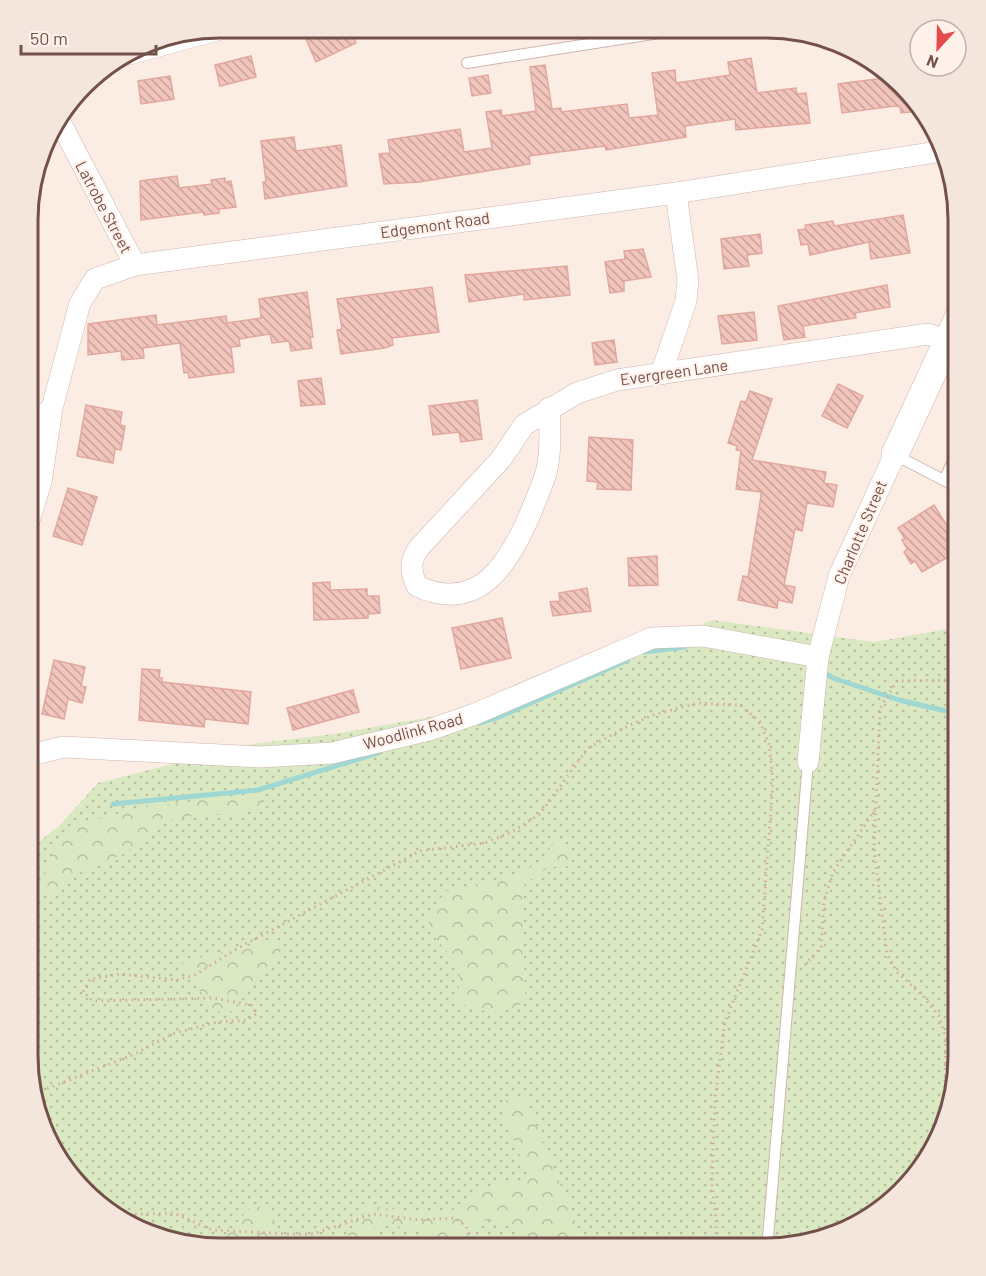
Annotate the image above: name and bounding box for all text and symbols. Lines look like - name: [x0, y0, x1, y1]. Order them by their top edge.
- scale bar: [21, 18, 156, 56]
- north arrow: [908, 18, 968, 78]
- text: 50 m: [30, 27, 68, 49]
- text: N: [924, 52, 941, 73]
- street label: Latrobe Street: [72, 157, 137, 256]
- street label: Edgemont Road: [379, 207, 491, 242]
- street label: Evergreen Lane: [619, 355, 729, 388]
- street label: Charlotte Street: [829, 477, 890, 587]
- street label: Woodlink Road: [361, 708, 465, 753]

